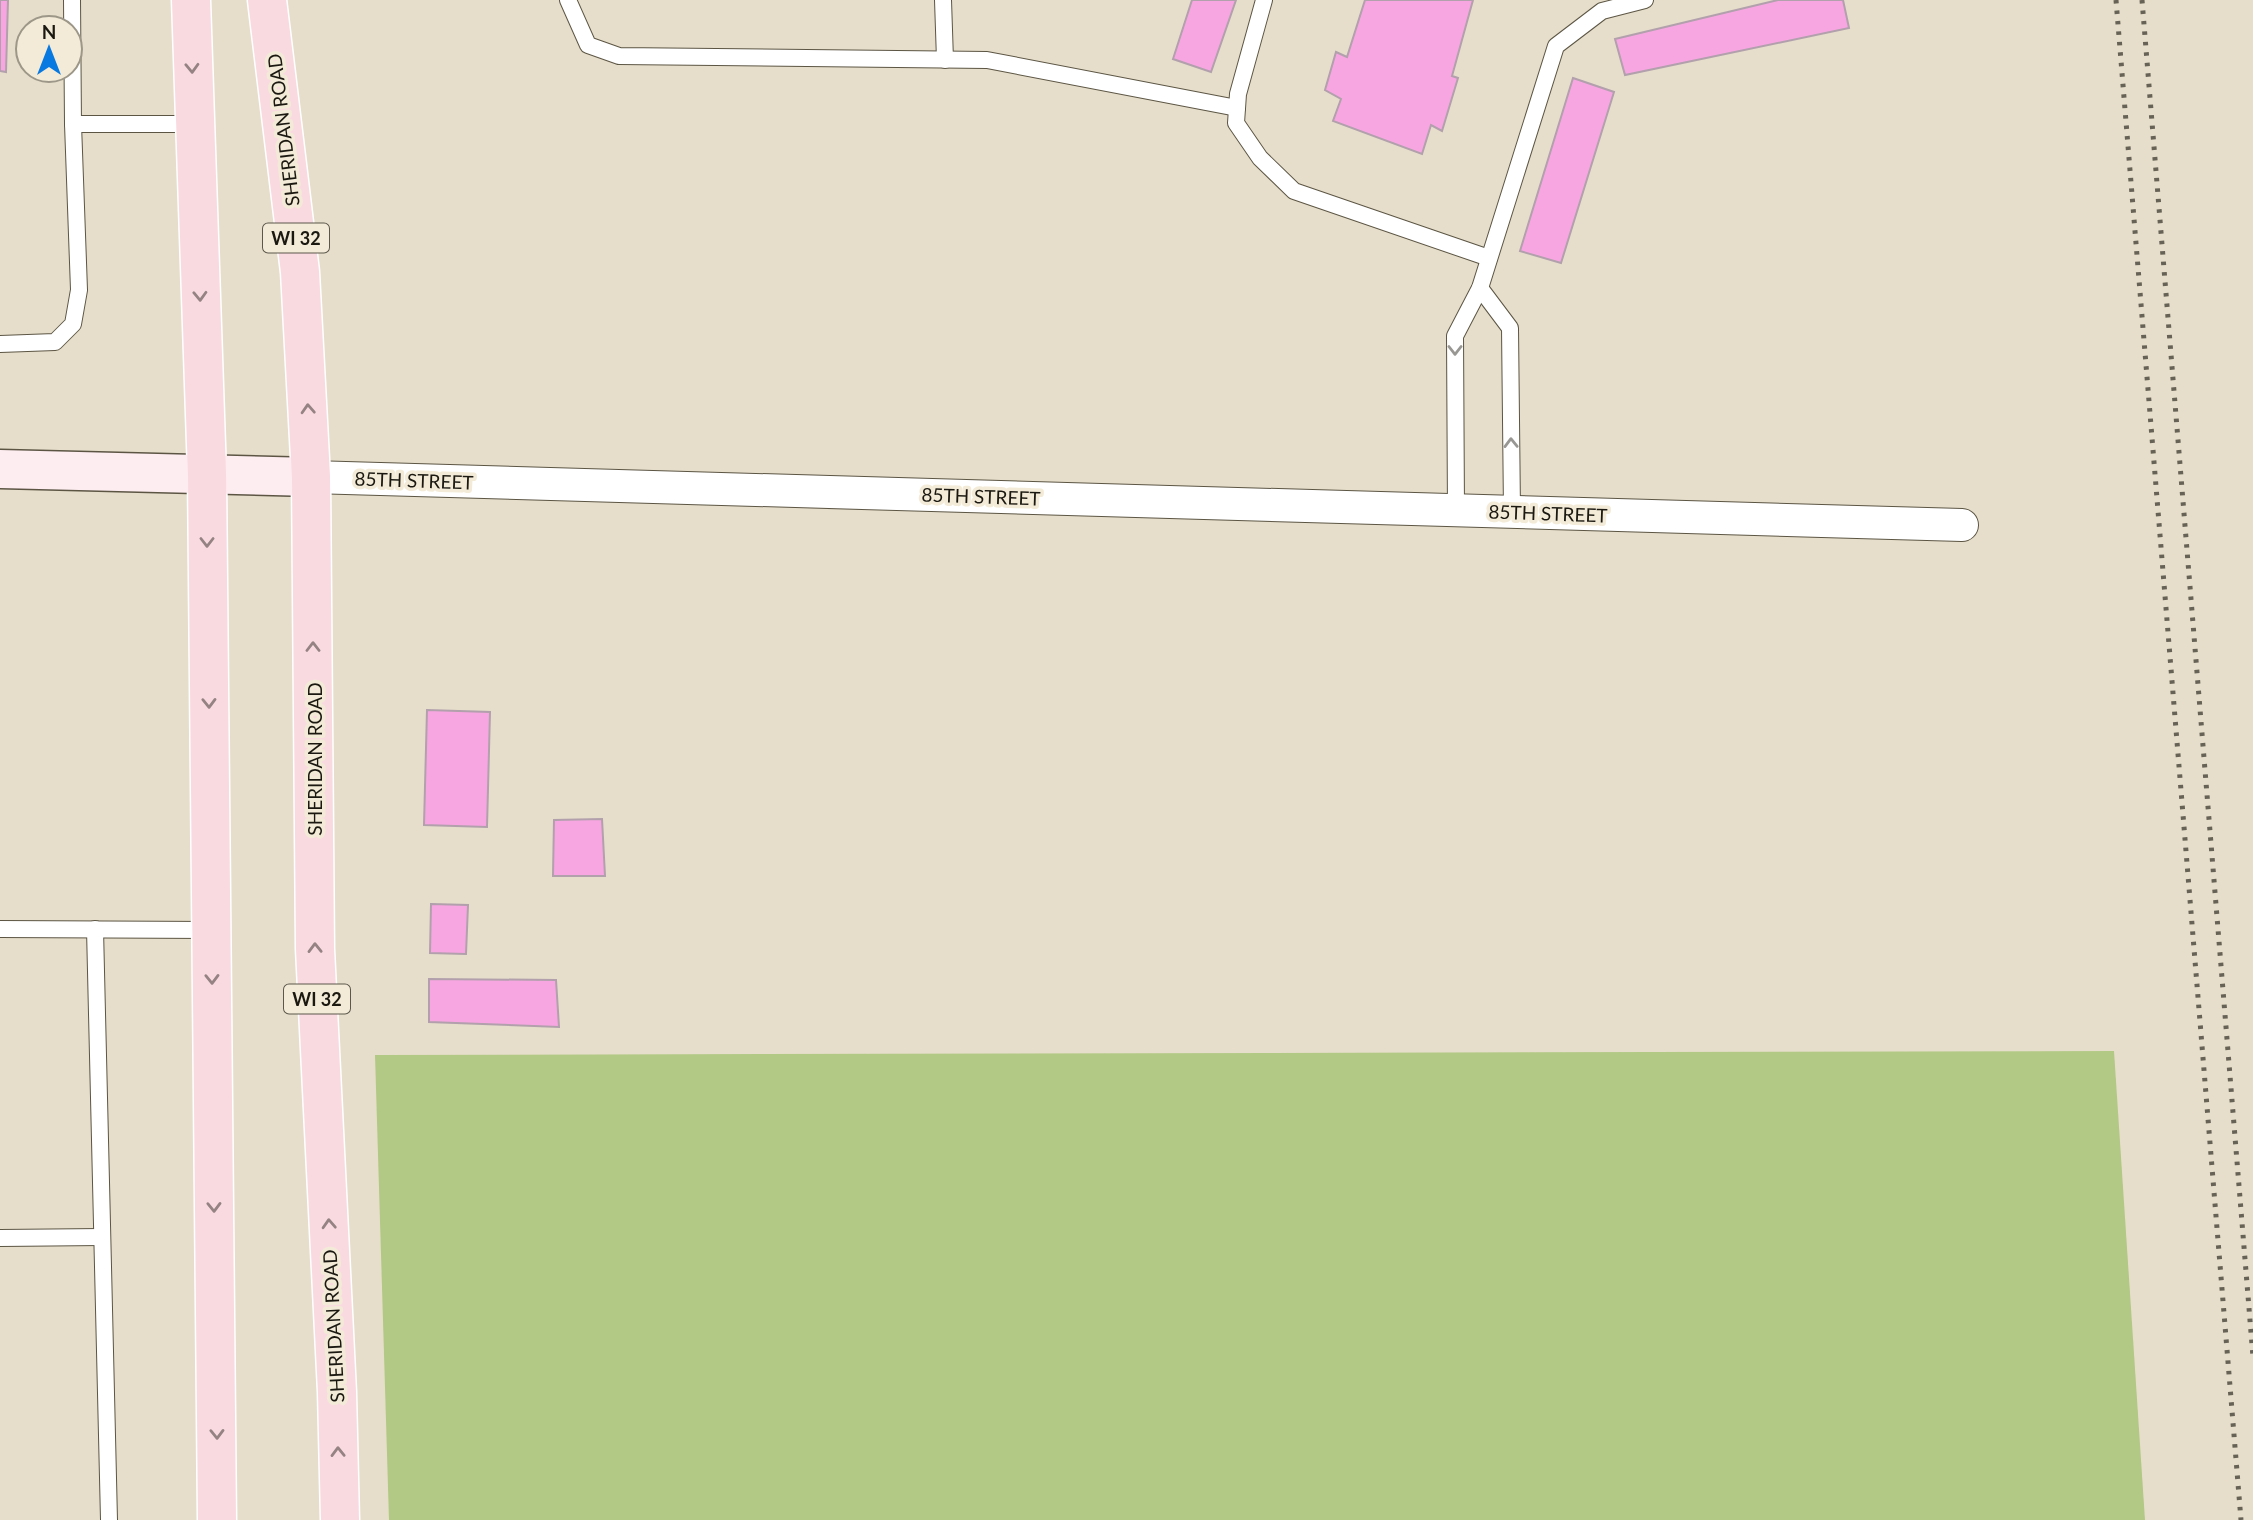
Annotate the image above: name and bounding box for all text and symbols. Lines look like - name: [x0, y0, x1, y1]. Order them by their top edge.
- north arrow: [14, 14, 84, 84]
- text: N: [42, 20, 56, 43]
- street label: SHERIDAN ROAD: [262, 53, 304, 207]
- one-way arrow: [185, 63, 200, 74]
- road number: WI 32: [263, 224, 329, 252]
- one-way arrow: [193, 290, 208, 301]
- one-way arrow: [1447, 346, 1463, 356]
- one-way arrow: [300, 403, 315, 414]
- one-way arrow: [1504, 437, 1519, 448]
- street label: 85TH STREET: [354, 466, 474, 494]
- street label: 85TH STREET: [921, 482, 1041, 510]
- street label: 85TH STREET: [1488, 499, 1608, 527]
- one-way arrow: [199, 537, 215, 548]
- one-way arrow: [305, 642, 321, 652]
- street label: SHERIDAN ROAD: [303, 682, 326, 836]
- one-way arrow: [201, 698, 217, 709]
- one-way arrow: [308, 943, 323, 954]
- one-way arrow: [204, 975, 220, 985]
- road number: WI 32: [284, 984, 350, 1014]
- one-way arrow: [206, 1202, 222, 1213]
- one-way arrow: [321, 1219, 336, 1230]
- street label: SHERIDAN ROAD: [318, 1249, 348, 1403]
- one-way arrow: [209, 1429, 224, 1440]
- one-way arrow: [331, 1446, 346, 1457]

